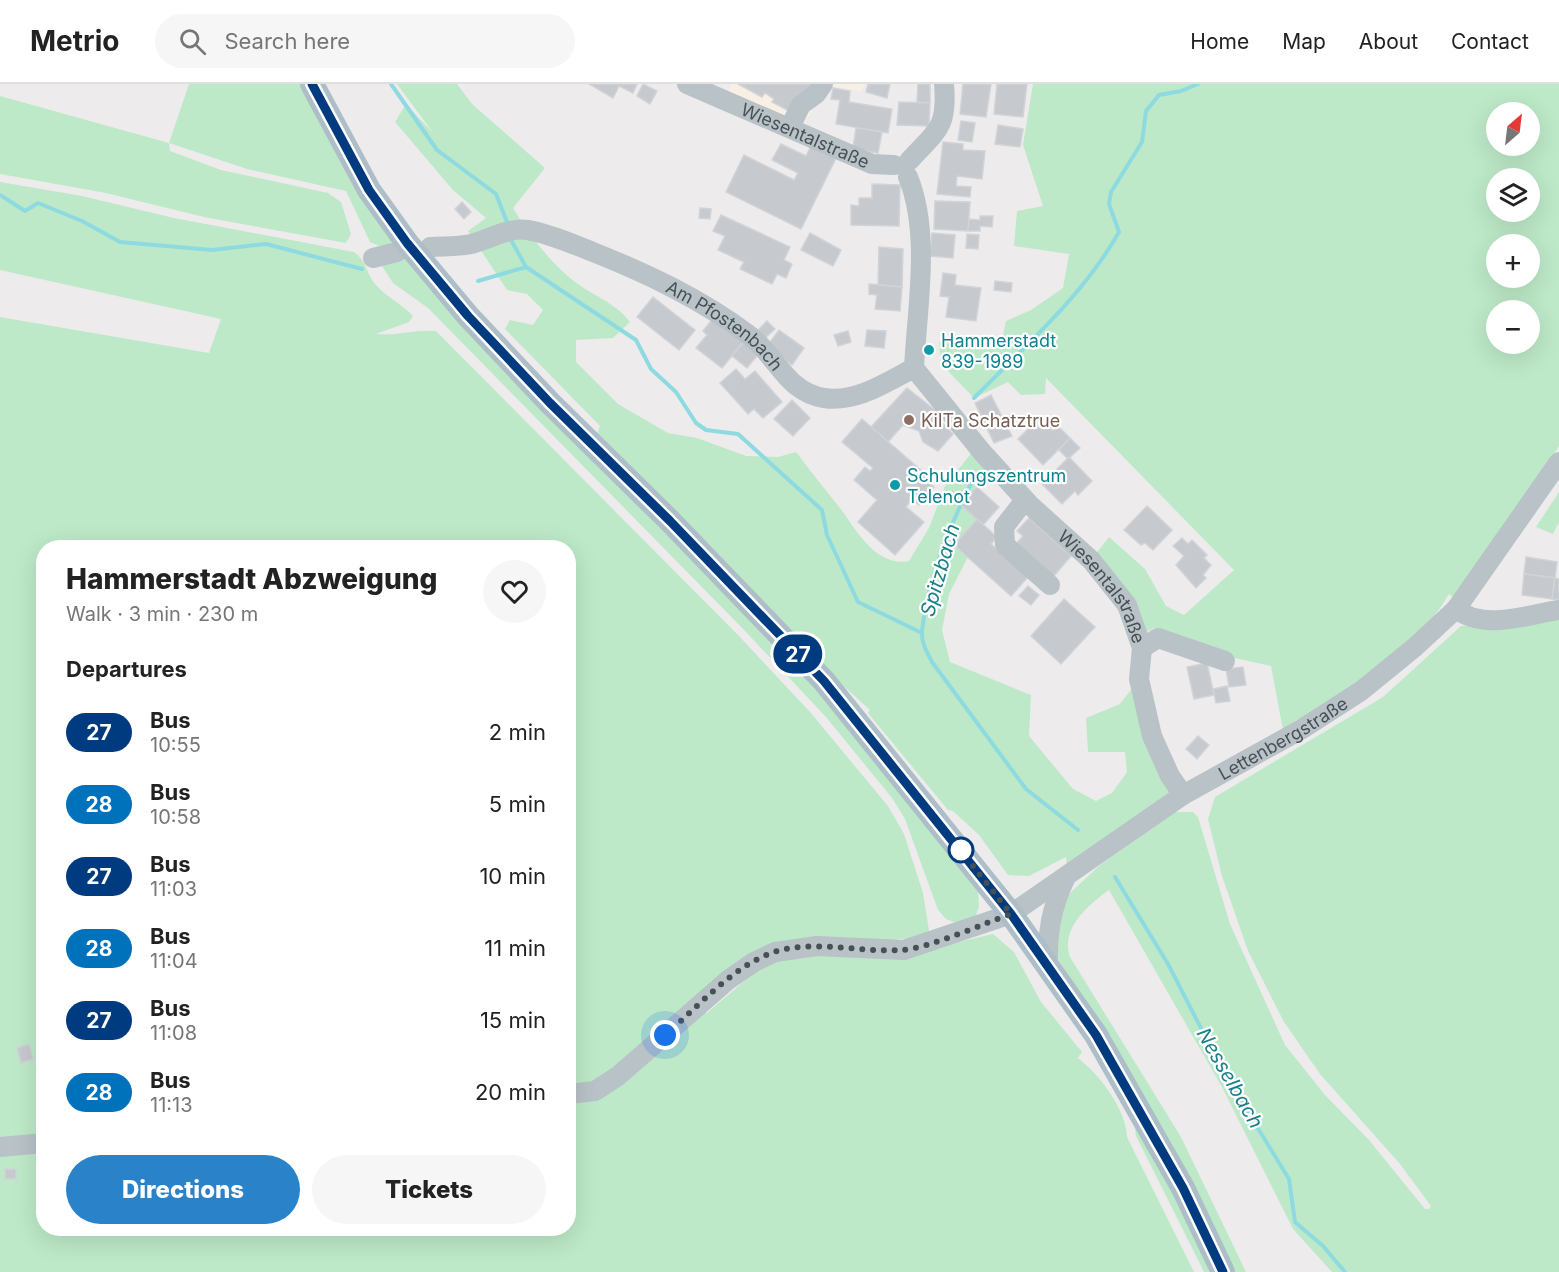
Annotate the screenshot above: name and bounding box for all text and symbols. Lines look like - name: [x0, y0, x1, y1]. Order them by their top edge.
- search box: [155, 14, 575, 68]
- text: Metrio: [30, 24, 119, 58]
- icon: search: [176, 25, 209, 58]
- text: Search here: [224, 28, 350, 54]
- text: Home: [1190, 29, 1249, 54]
- text: Map: [1282, 29, 1326, 54]
- text: About: [1359, 29, 1418, 54]
- text: Contact: [1451, 29, 1529, 54]
- street label: Wiesentalstraße: [738, 98, 873, 172]
- north arrow: [1486, 102, 1540, 156]
- map controls: [1486, 102, 1540, 354]
- button: layers: [1486, 168, 1540, 222]
- button: +: [1486, 234, 1540, 288]
- street label: Am Pfostenbach: [663, 276, 788, 374]
- button: −: [1486, 300, 1540, 354]
- place label: Hammerstadt 839-1989: [941, 330, 1056, 372]
- marker: Hammerstadt 839-1989: [922, 343, 936, 357]
- place label: KiITa Schatztrue: [921, 410, 1060, 431]
- marker: KiITa Schatztrue: [902, 413, 916, 427]
- place label: Schulungszentrum Telenot: [907, 465, 1066, 507]
- marker: Schulungszentrum Telenot: [888, 478, 902, 492]
- water label: Spitzbach: [915, 521, 965, 619]
- street label: Wiesentalstraße: [1054, 525, 1150, 646]
- button: heart: [483, 560, 546, 623]
- text: Hammerstadt Abzweigung: [66, 562, 437, 596]
- text: Walk · 3 min · 230 m: [66, 602, 258, 626]
- line badge: 27: [771, 634, 825, 674]
- text: 27: [785, 642, 811, 667]
- text: Departures: [66, 656, 187, 682]
- street label: Lettenbergstraße: [1215, 692, 1351, 784]
- text: Bus: [150, 707, 191, 733]
- text: 2 min: [489, 719, 546, 745]
- text: 27: [86, 720, 112, 745]
- text: 10:55: [150, 733, 201, 757]
- text: Bus: [150, 779, 191, 805]
- text: 5 min: [489, 791, 546, 817]
- text: 28: [86, 792, 112, 817]
- text: 10:58: [150, 805, 201, 829]
- unlabelled marker: [948, 837, 974, 863]
- text: Bus: [150, 851, 191, 877]
- text: 10 min: [479, 863, 546, 889]
- text: 27: [86, 864, 112, 889]
- text: 11:03: [150, 877, 197, 901]
- text: Bus: [150, 923, 191, 949]
- text: 11 min: [484, 935, 546, 961]
- text: 28: [86, 936, 112, 961]
- text: 11:04: [150, 949, 198, 973]
- text: Bus: [150, 995, 191, 1021]
- text: 15 min: [480, 1007, 546, 1033]
- text: 27: [86, 1008, 112, 1033]
- your location: [650, 1020, 680, 1050]
- text: 11:08: [150, 1021, 197, 1045]
- water label: Nesselbach: [1192, 1024, 1268, 1132]
- text: Bus: [150, 1067, 191, 1093]
- text: 20 min: [475, 1079, 546, 1105]
- text: 28: [86, 1080, 112, 1105]
- text: 11:13: [150, 1093, 193, 1117]
- button: Directions: [66, 1155, 300, 1224]
- button: Tickets: [312, 1155, 546, 1224]

